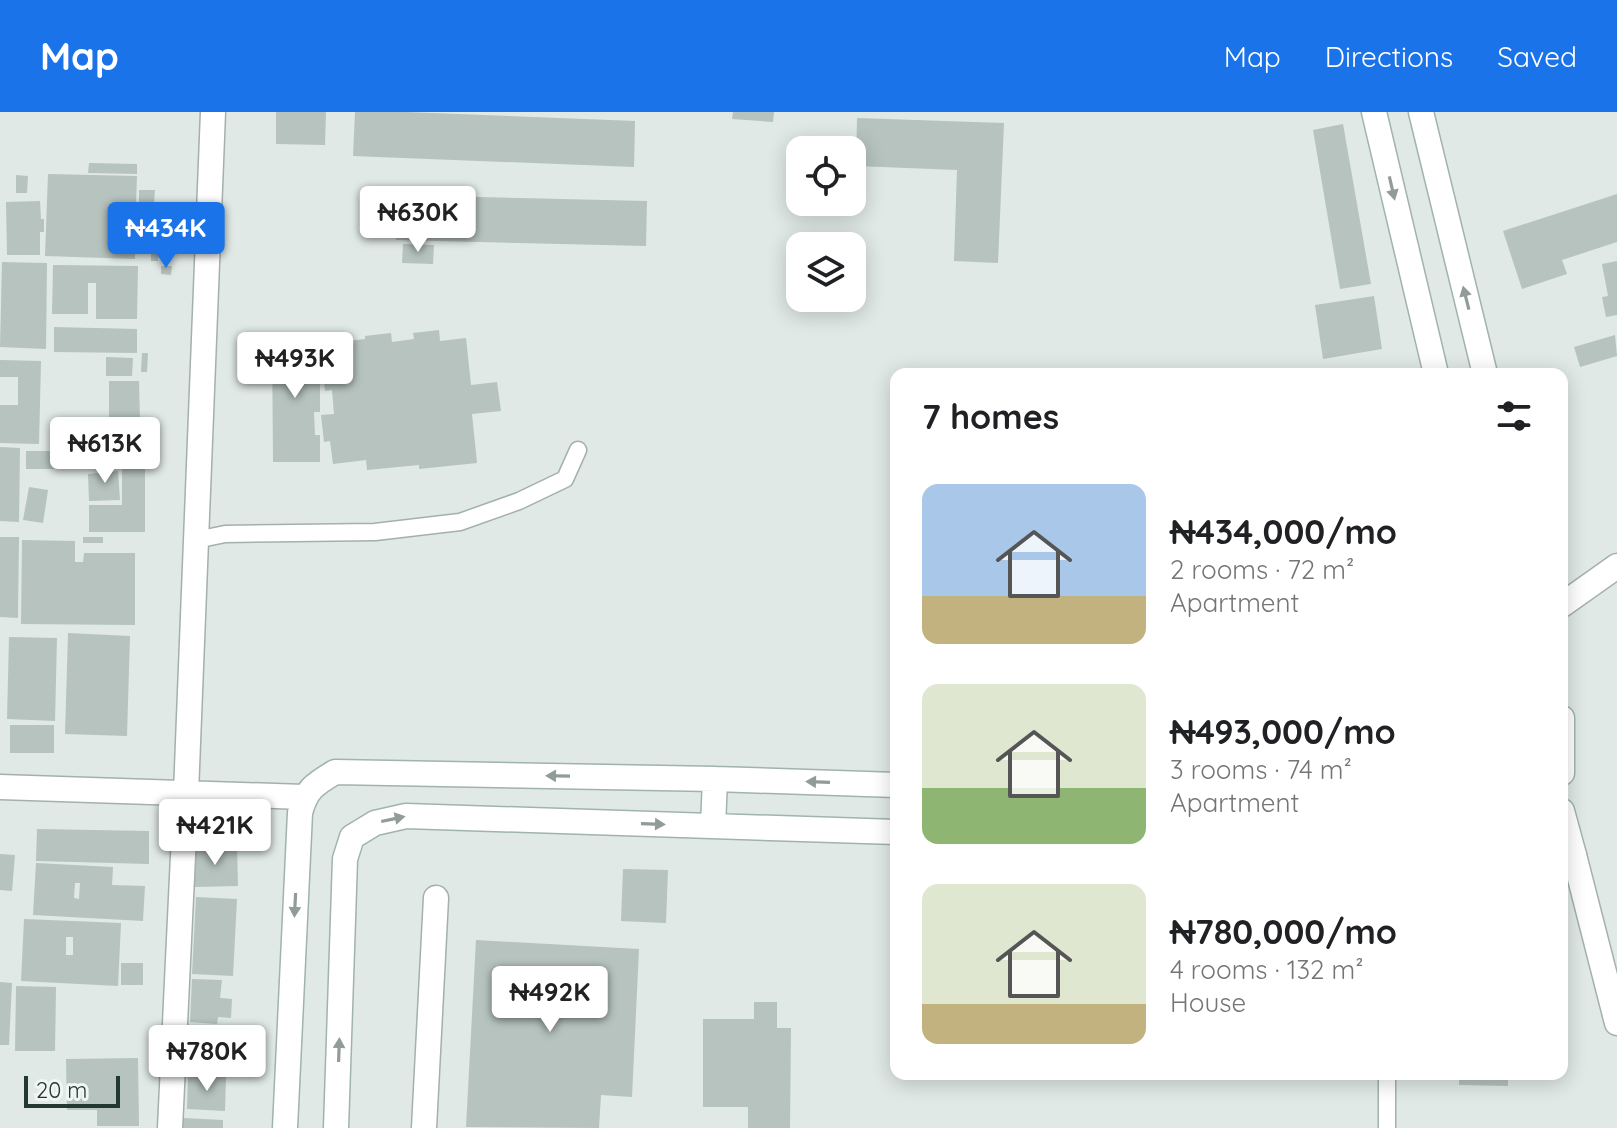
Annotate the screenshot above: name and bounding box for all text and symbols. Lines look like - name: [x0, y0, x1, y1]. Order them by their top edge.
- text: Map: [40, 32, 119, 80]
- text: Map: [1224, 39, 1281, 74]
- text: Directions: [1325, 39, 1453, 74]
- text: Saved: [1497, 39, 1577, 74]
- map controls: [786, 136, 866, 312]
- button: locate: [786, 136, 866, 216]
- one-way arrow: [1386, 175, 1399, 200]
- pin: ₦630K: [362, 186, 474, 254]
- text: ₦630K: [378, 195, 458, 228]
- pin: ₦434K: [110, 202, 222, 270]
- text: ₦434K: [126, 211, 206, 244]
- button: layers: [786, 232, 866, 312]
- one-way arrow: [1460, 286, 1472, 311]
- pin: ₦493K: [239, 332, 351, 400]
- text: ₦493K: [255, 341, 335, 374]
- icon: filters: [1492, 394, 1536, 438]
- text: 7 homes: [922, 395, 1059, 438]
- pin: ₦613K: [49, 417, 161, 485]
- text: ₦613K: [68, 426, 142, 459]
- text: ₦434,000/mo: [1170, 510, 1397, 553]
- icon: home: [986, 516, 1082, 612]
- text: 2 rooms · 72 m²: [1170, 553, 1354, 586]
- text: Apartment: [1170, 586, 1299, 619]
- text: ₦493,000/mo: [1170, 710, 1396, 753]
- icon: home: [986, 716, 1082, 812]
- text: 3 rooms · 74 m²: [1170, 753, 1352, 786]
- one-way arrow: [545, 770, 570, 782]
- one-way arrow: [805, 776, 830, 789]
- text: Apartment: [1170, 786, 1299, 819]
- pin: ₦421K: [159, 799, 271, 867]
- text: ₦421K: [177, 808, 253, 841]
- one-way arrow: [381, 812, 406, 825]
- one-way arrow: [641, 818, 666, 831]
- one-way arrow: [289, 893, 302, 918]
- text: ₦780,000/mo: [1170, 910, 1397, 953]
- icon: home: [986, 916, 1082, 1012]
- text: 4 rooms · 132 m²: [1170, 953, 1364, 986]
- pin: ₦492K: [494, 966, 606, 1034]
- text: ₦492K: [510, 975, 590, 1008]
- text: House: [1170, 986, 1246, 1019]
- pin: ₦780K: [151, 1025, 263, 1093]
- text: ₦780K: [167, 1034, 247, 1067]
- one-way arrow: [333, 1037, 345, 1062]
- scale bar: [24, 1072, 120, 1108]
- text: 20 m: [36, 1076, 87, 1104]

